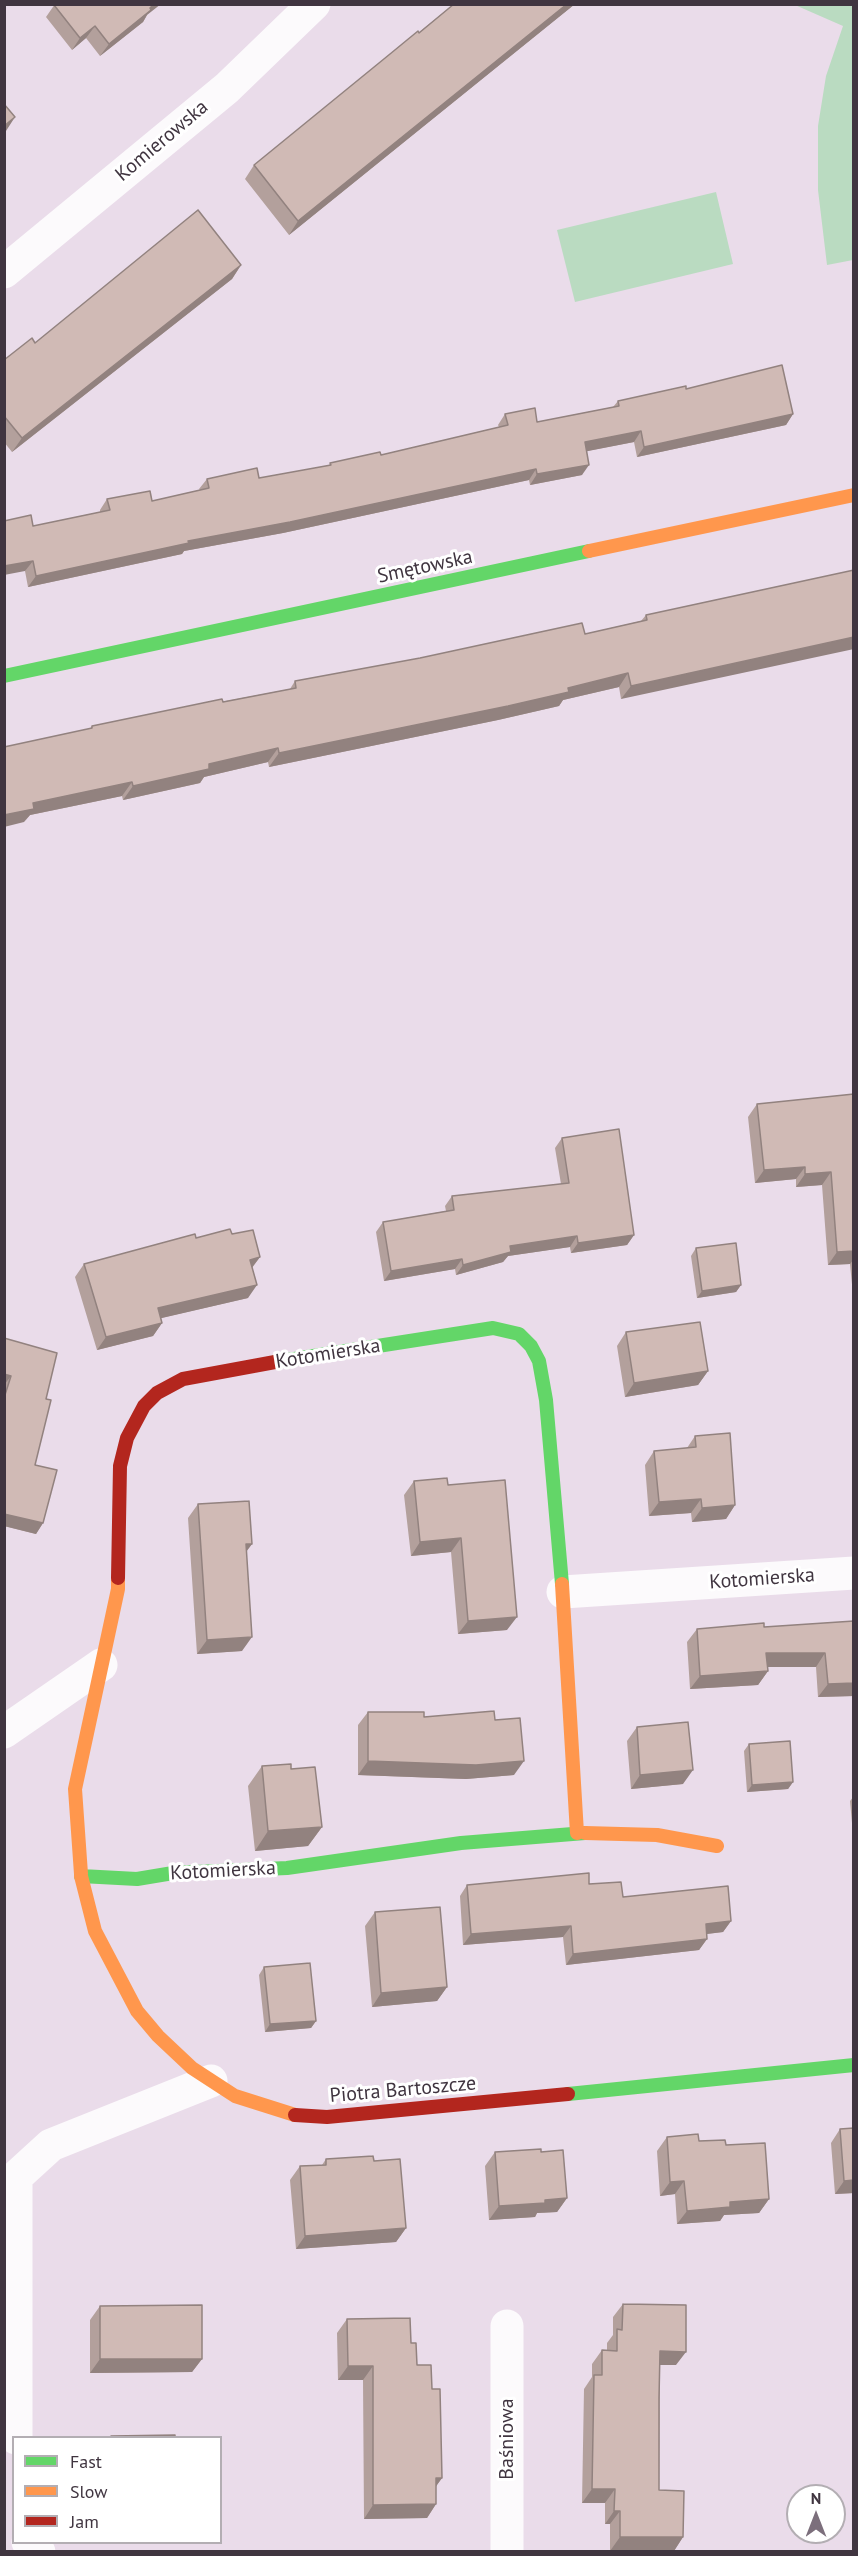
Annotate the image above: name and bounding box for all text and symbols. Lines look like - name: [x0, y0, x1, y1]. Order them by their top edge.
- street label: Komierowska: [111, 95, 213, 187]
- street label: Smętowska: [375, 545, 475, 589]
- street label: Kotomierska: [274, 1334, 382, 1374]
- street label: Kotomierska: [708, 1563, 816, 1595]
- street label: Kotomierska: [170, 1856, 276, 1886]
- street label: Piotra Bartoszcze: [329, 2072, 477, 2108]
- street label: Baśniowa: [495, 2398, 519, 2480]
- legend: [12, 2436, 222, 2544]
- text: Fast: [70, 2450, 102, 2473]
- text: Slow: [70, 2480, 108, 2503]
- north arrow: [786, 2484, 846, 2544]
- text: N: [811, 2488, 821, 2508]
- text: Jam: [70, 2510, 99, 2533]

